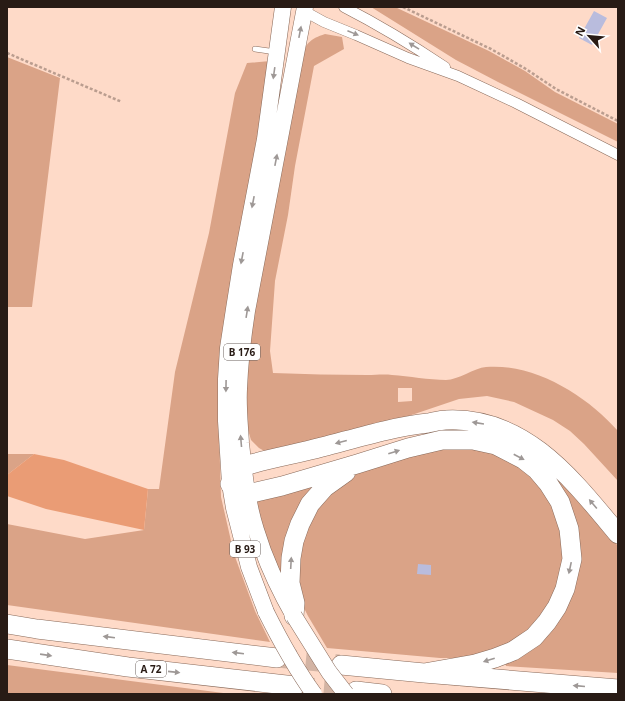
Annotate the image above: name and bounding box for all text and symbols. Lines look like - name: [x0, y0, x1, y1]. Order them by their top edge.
- north arrow: [569, 16, 609, 56]
- text: N: [571, 24, 588, 39]
- one-way arrow: [298, 26, 304, 38]
- one-way arrow: [347, 31, 359, 37]
- one-way arrow: [409, 43, 420, 50]
- one-way arrow: [271, 67, 277, 79]
- one-way arrow: [273, 154, 279, 166]
- one-way arrow: [250, 196, 256, 208]
- one-way arrow: [239, 251, 245, 264]
- one-way arrow: [244, 306, 250, 318]
- road number: B 176: [224, 344, 260, 360]
- one-way arrow: [223, 380, 229, 393]
- one-way arrow: [472, 420, 484, 426]
- one-way arrow: [238, 435, 244, 447]
- one-way arrow: [334, 439, 346, 445]
- one-way arrow: [388, 449, 400, 455]
- one-way arrow: [513, 454, 525, 460]
- one-way arrow: [589, 498, 598, 509]
- road number: B 93: [230, 541, 260, 557]
- one-way arrow: [288, 556, 294, 569]
- one-way arrow: [566, 562, 572, 574]
- one-way arrow: [103, 634, 115, 641]
- one-way arrow: [232, 650, 244, 656]
- one-way arrow: [40, 652, 52, 658]
- one-way arrow: [482, 657, 494, 663]
- road number: A 72: [136, 661, 166, 677]
- one-way arrow: [168, 669, 180, 675]
- one-way arrow: [573, 683, 585, 689]

